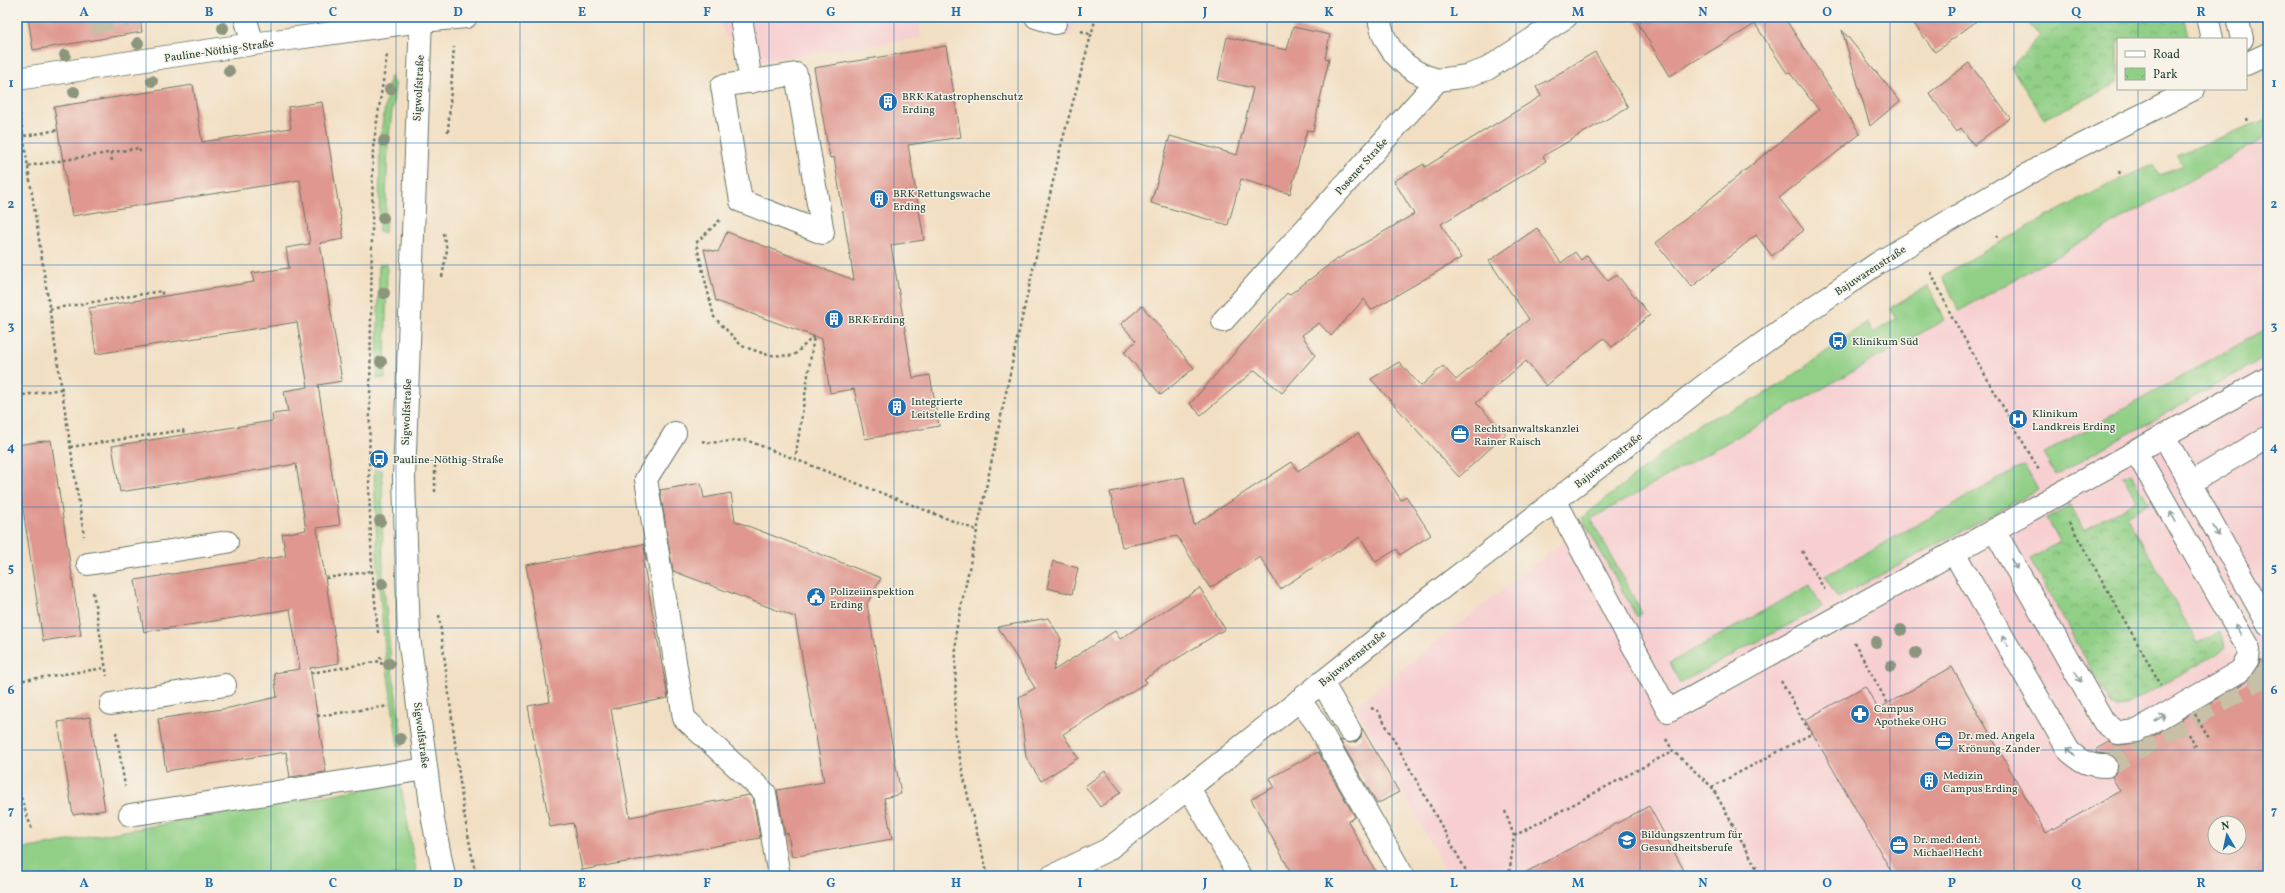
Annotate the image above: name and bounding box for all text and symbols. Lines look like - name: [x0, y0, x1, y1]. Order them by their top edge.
- text: A: [79, 4, 89, 22]
- text: B: [205, 4, 214, 22]
- text: C: [329, 4, 337, 22]
- text: D: [453, 4, 463, 22]
- text: E: [578, 4, 586, 22]
- text: F: [703, 4, 711, 22]
- text: G: [826, 4, 836, 22]
- text: H: [951, 4, 961, 22]
- text: I: [1078, 4, 1083, 22]
- text: J: [1202, 4, 1208, 22]
- text: K: [1324, 4, 1334, 22]
- text: L: [1450, 4, 1458, 22]
- text: M: [1572, 4, 1585, 22]
- text: N: [1698, 4, 1708, 22]
- text: O: [1822, 4, 1832, 22]
- text: P: [1948, 4, 1956, 22]
- text: Q: [2071, 4, 2082, 22]
- text: R: [2196, 4, 2206, 22]
- street label: Pauline-Nöthig-Straße: [163, 36, 275, 67]
- legend: [2117, 38, 2247, 90]
- text: Road: [2153, 47, 2180, 63]
- street label: Sigwolfstraße: [410, 54, 429, 122]
- text: Park: [2153, 67, 2178, 83]
- text: 1: [8, 75, 14, 93]
- text: 1: [2271, 75, 2277, 93]
- place label: BRK Katastrophenschutz Erding: [902, 90, 1024, 118]
- building icon: BRK Katastrophenschutz Erding: [877, 91, 899, 113]
- street label: Posener Straße: [1332, 135, 1392, 199]
- place label: BRK Rettungswache Erding: [893, 187, 990, 215]
- building icon: BRK Rettungswache Erding: [868, 188, 890, 210]
- text: 2: [8, 196, 15, 214]
- text: 2: [2271, 196, 2278, 214]
- street label: Bajuwarenstraße: [1832, 243, 1909, 300]
- building icon: BRK Erding: [823, 308, 845, 330]
- place label: BRK Erding: [848, 313, 905, 328]
- text: 3: [8, 318, 15, 336]
- text: 3: [2271, 318, 2278, 336]
- bus stop icon: Klinikum Süd: [1827, 330, 1849, 352]
- place label: Klinikum Süd: [1852, 335, 1919, 350]
- street label: Sigwolfstraße: [399, 378, 416, 446]
- place label: Integrierte Leitstelle Erding: [911, 395, 991, 423]
- building icon: Integrierte Leitstelle Erding: [886, 396, 908, 418]
- place label: Klinikum Landkreis Erding: [2032, 407, 2116, 435]
- hospital icon: Klinikum Landkreis Erding: [2007, 408, 2029, 430]
- place label: Rechtsanwaltskanzlei Rainer Raisch: [1474, 422, 1579, 450]
- office icon: Rechtsanwaltskanzlei Rainer Raisch: [1449, 423, 1471, 445]
- street label: Bajuwarenstraße: [1572, 430, 1646, 492]
- text: 4: [7, 439, 15, 457]
- text: 4: [2270, 439, 2278, 457]
- bus stop icon: Pauline-Nöthig-Straße: [368, 448, 390, 470]
- place label: Pauline-Nöthig-Straße: [393, 453, 504, 468]
- one-way arrow: [2169, 511, 2177, 523]
- one-way arrow: [2213, 525, 2221, 537]
- one-way arrow: [2010, 558, 2018, 570]
- text: 5: [8, 560, 14, 578]
- text: 5: [2271, 560, 2277, 578]
- place label: Polizeiinspektion Erding: [830, 585, 915, 613]
- public building icon: Polizeiinspektion Erding: [805, 586, 827, 608]
- one-way arrow: [2233, 624, 2241, 636]
- street label: Bajuwarenstraße: [1316, 627, 1390, 691]
- one-way arrow: [2000, 635, 2008, 647]
- one-way arrow: [2075, 670, 2082, 682]
- text: 6: [7, 682, 15, 700]
- text: 6: [2270, 682, 2278, 700]
- street label: Sigwolfstraße: [409, 701, 432, 769]
- place label: Campus Apotheke OHG: [1874, 702, 1947, 730]
- pharmacy icon: Campus Apotheke OHG: [1849, 703, 1871, 725]
- one-way arrow: [2154, 713, 2166, 721]
- place label: Dr. med. Angela Krönung-Zander: [1958, 729, 2040, 757]
- office icon: Dr. med. Angela Krönung-Zander: [1933, 730, 1955, 752]
- one-way arrow: [2067, 747, 2076, 758]
- place label: Medizin Campus Erding: [1943, 769, 2018, 797]
- building icon: Medizin Campus Erding: [1918, 770, 1940, 792]
- text: 7: [8, 803, 14, 821]
- text: 7: [2271, 803, 2277, 821]
- north arrow: [2207, 815, 2247, 855]
- text: N: [2221, 819, 2231, 835]
- place label: Bildungszentrum für Gesundheitsberufe: [1641, 828, 1743, 856]
- school or university icon: Bildungszentrum für Gesundheitsberufe: [1616, 829, 1638, 851]
- place label: Dr. med. dent. Michael Hecht: [1913, 833, 1983, 861]
- office icon: Dr. med. dent. Michael Hecht: [1888, 834, 1910, 856]
- text: A: [79, 875, 89, 893]
- text: B: [205, 875, 214, 893]
- text: C: [329, 875, 337, 893]
- text: D: [453, 875, 463, 893]
- text: E: [578, 875, 586, 893]
- text: F: [703, 875, 711, 893]
- text: G: [826, 875, 836, 893]
- text: H: [951, 875, 961, 893]
- text: I: [1078, 875, 1083, 893]
- text: J: [1202, 875, 1208, 893]
- text: K: [1324, 875, 1334, 893]
- text: L: [1450, 875, 1458, 893]
- text: M: [1572, 875, 1585, 893]
- text: N: [1698, 875, 1708, 893]
- text: O: [1822, 875, 1832, 893]
- text: P: [1948, 875, 1956, 893]
- text: Q: [2071, 875, 2082, 893]
- text: R: [2196, 875, 2206, 893]

